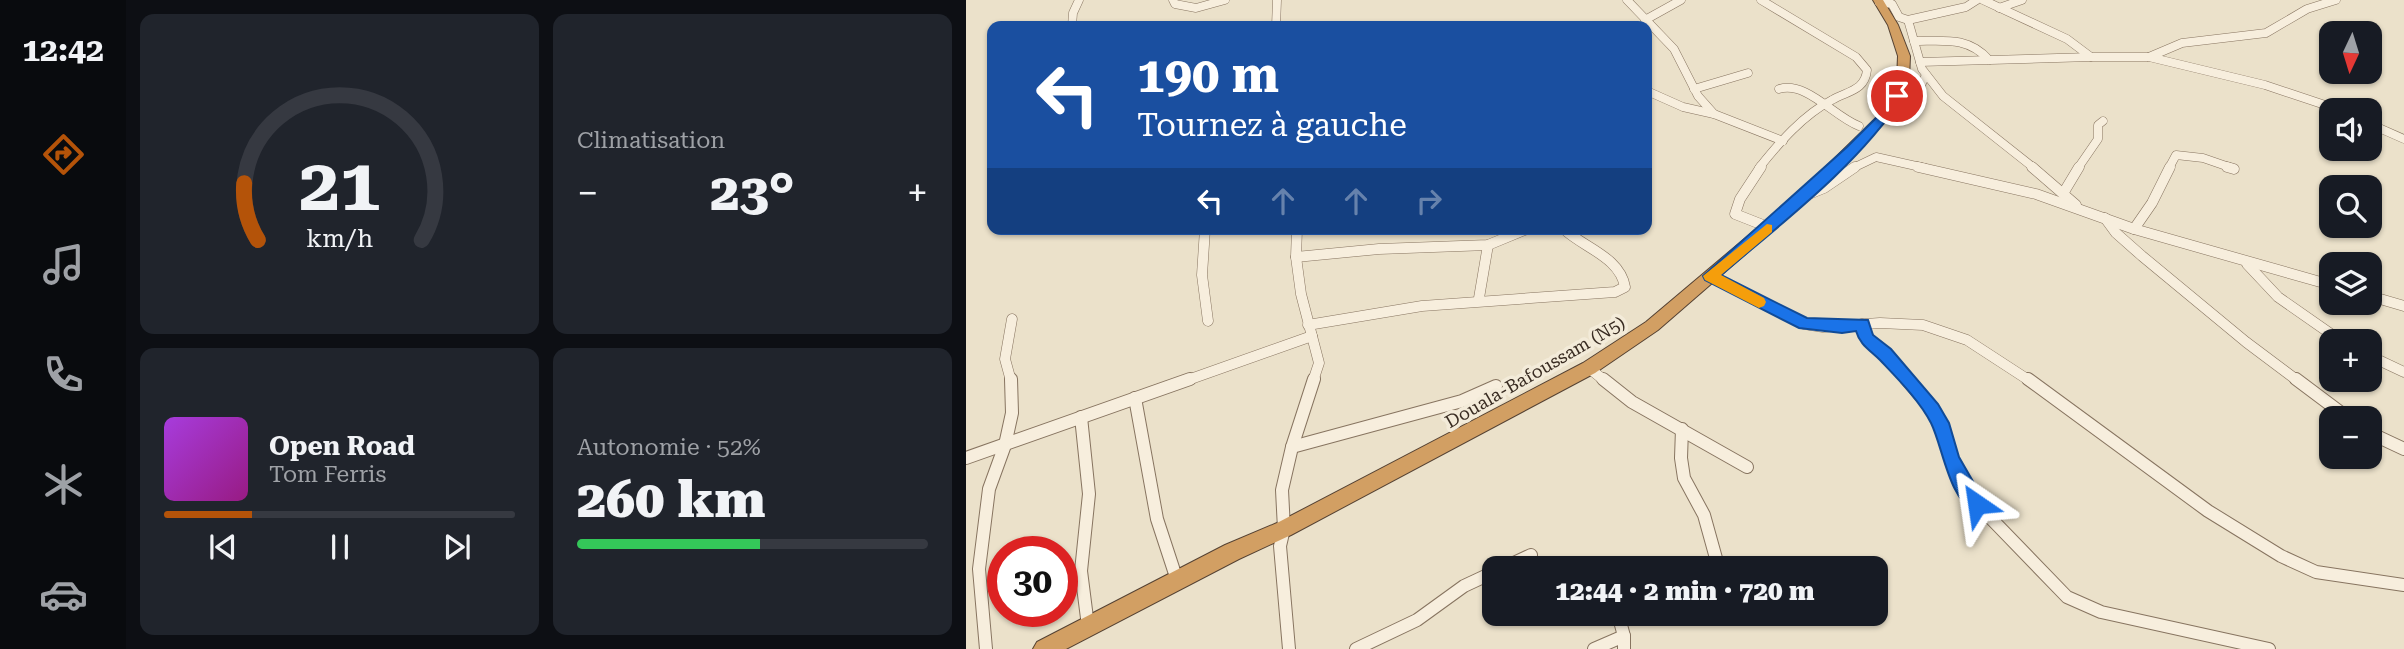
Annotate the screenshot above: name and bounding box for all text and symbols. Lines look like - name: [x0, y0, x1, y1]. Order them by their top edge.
- north arrow: [2319, 21, 2382, 84]
- map controls: [2319, 21, 2382, 469]
- text: 12:42: [22, 31, 104, 69]
- text: 190 m: [1137, 47, 1279, 104]
- icon: left: [1022, 49, 1113, 140]
- pin: [1867, 66, 1927, 126]
- icon: arrive: [1878, 77, 1916, 115]
- button: sound: [2319, 98, 2382, 161]
- text: Tournez à gauche: [1137, 106, 1407, 144]
- text: Climatisation: [577, 127, 725, 154]
- icon: directions: [39, 130, 88, 179]
- text: 21: [299, 143, 380, 228]
- text: 23°: [710, 162, 795, 223]
- text: −: [577, 171, 598, 215]
- text: +: [907, 171, 928, 215]
- button: search: [2319, 175, 2382, 238]
- icon: left: [1191, 182, 1229, 220]
- icon: ahead: [1264, 182, 1302, 220]
- icon: ahead: [1337, 182, 1375, 220]
- icon: right: [1410, 182, 1448, 220]
- text: km/h: [306, 224, 373, 253]
- icon: music: [39, 240, 88, 289]
- button: layers: [2319, 252, 2382, 315]
- street label: Douala-Bafoussam (N5): [1441, 312, 1629, 432]
- button: +: [2319, 329, 2382, 392]
- icon: phone: [39, 350, 88, 399]
- button: −: [2319, 406, 2382, 469]
- text: Open Road: [269, 431, 415, 461]
- text: Autonomie · 52%: [577, 434, 761, 461]
- icon: climate: [39, 460, 88, 509]
- text: Tom Ferris: [269, 461, 386, 488]
- position arrow: [1940, 467, 2014, 541]
- text: 260 km: [577, 469, 765, 530]
- icon: previous: [204, 528, 242, 566]
- icon: pause: [321, 528, 359, 566]
- icon: next: [438, 528, 476, 566]
- speed limit sign: 30: [987, 536, 1078, 627]
- icon: car: [39, 570, 88, 619]
- text: 12:44 · 2 min · 720 m: [1555, 576, 1815, 606]

